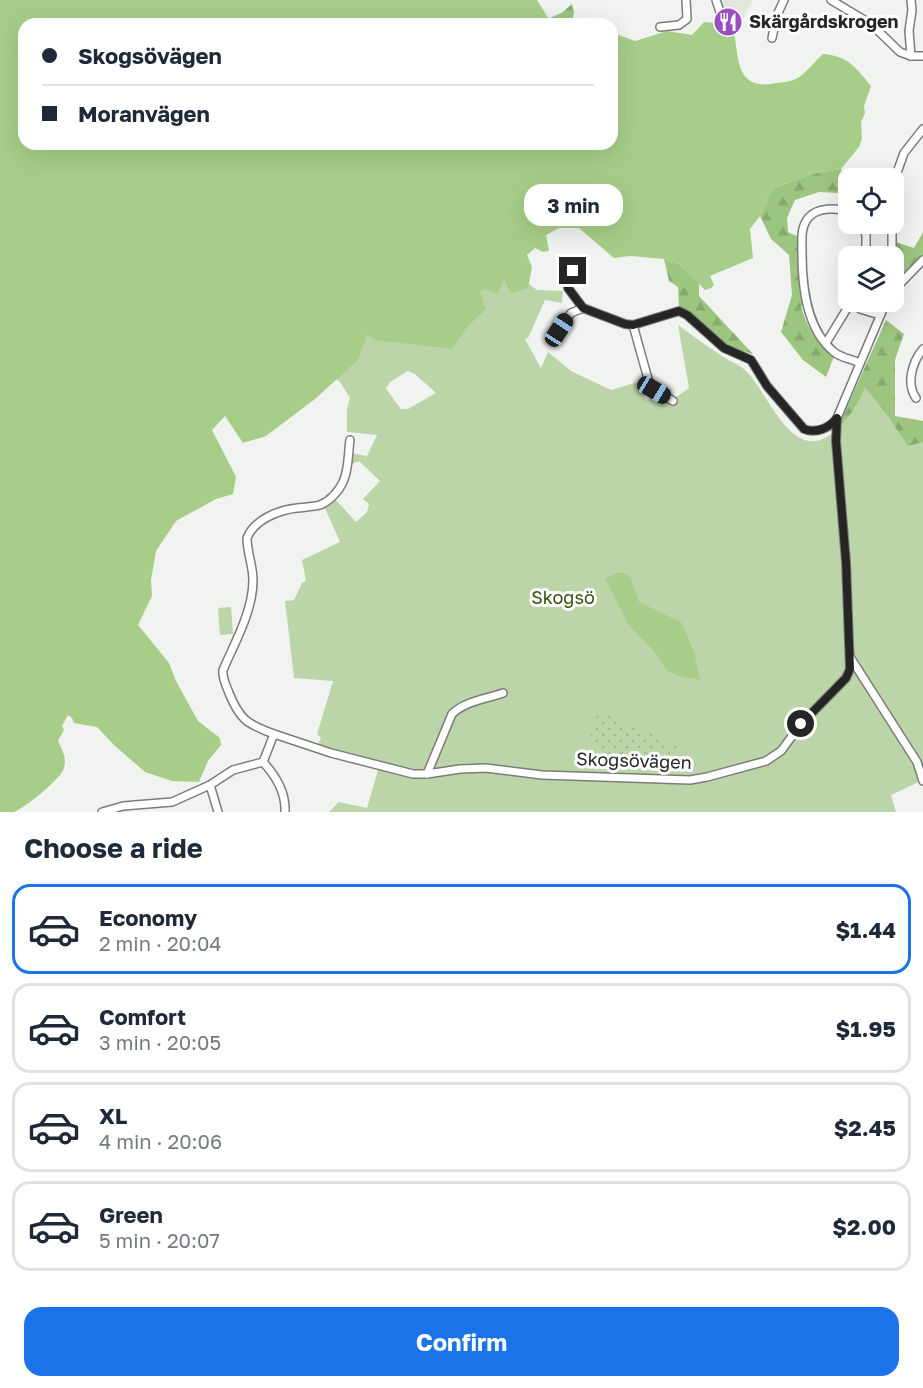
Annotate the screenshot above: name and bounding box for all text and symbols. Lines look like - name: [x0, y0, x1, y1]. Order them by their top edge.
- restaurant icon: Skärgårdskrogen: [712, 6, 744, 38]
- place label: Skärgårdskrogen: [749, 10, 899, 32]
- text: Skogsövägen: [78, 42, 222, 69]
- text: Moranvägen: [78, 100, 210, 127]
- map controls: [838, 168, 904, 312]
- button: locate: [838, 168, 904, 234]
- callout: 3 min: [524, 184, 622, 226]
- text: 3 min: [547, 193, 600, 217]
- button: layers: [838, 246, 904, 312]
- route end: [559, 257, 586, 284]
- car: [542, 310, 576, 350]
- car: [634, 373, 674, 407]
- park label: Skogsö: [531, 586, 595, 608]
- route start: [787, 710, 814, 737]
- street label: Skogsövägen: [576, 747, 692, 773]
- text: Choose a ride: [24, 832, 203, 864]
- icon: car: [27, 902, 81, 956]
- text: Economy: [99, 904, 197, 931]
- text: $1.44: [835, 916, 896, 943]
- text: 2 min · 20:04: [99, 931, 222, 955]
- icon: car: [27, 1001, 81, 1055]
- text: Comfort: [99, 1003, 186, 1030]
- text: $1.95: [835, 1015, 896, 1042]
- text: 3 min · 20:05: [99, 1030, 221, 1054]
- icon: car: [27, 1100, 81, 1154]
- text: XL: [99, 1102, 127, 1129]
- text: $2.45: [834, 1114, 896, 1141]
- text: 4 min · 20:06: [99, 1129, 222, 1153]
- icon: car: [27, 1199, 81, 1253]
- text: Green: [99, 1201, 163, 1228]
- text: $2.00: [832, 1213, 896, 1240]
- text: 5 min · 20:07: [99, 1228, 220, 1252]
- button: Confirm: [24, 1307, 899, 1376]

